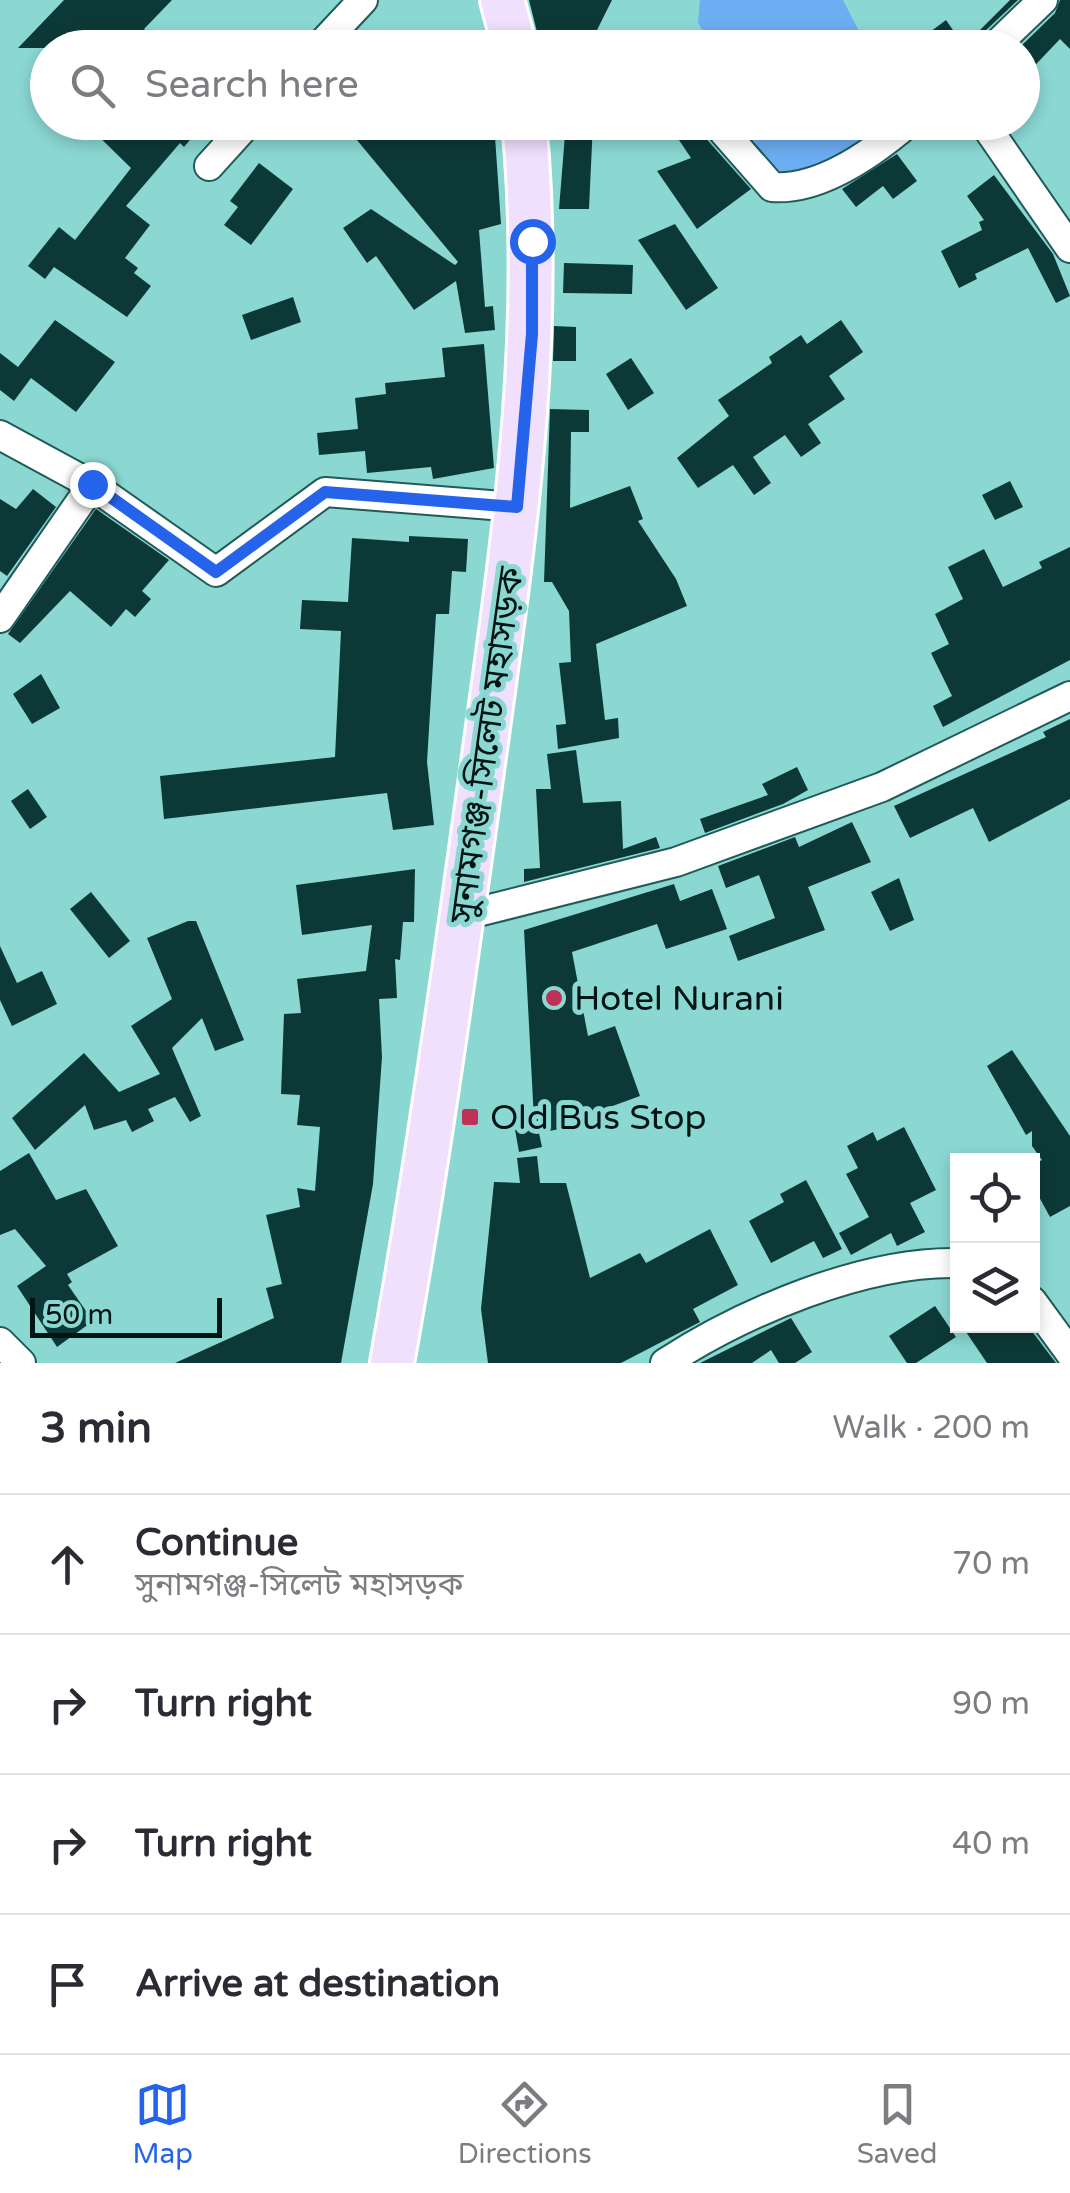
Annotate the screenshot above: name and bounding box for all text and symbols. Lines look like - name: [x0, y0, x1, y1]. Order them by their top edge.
- search box: [30, 30, 1040, 140]
- icon: search: [65, 58, 120, 113]
- text: Search here: [145, 62, 359, 108]
- route start: [510, 219, 556, 265]
- route end: [70, 462, 116, 508]
- street label: সুনামগঞ্জ-সিলেট মহাসড়ক: [441, 564, 533, 927]
- place label: Hotel Nurani: [574, 978, 784, 1020]
- marker: Hotel Nurani: [543, 987, 565, 1009]
- place label: Old Bus Stop: [490, 1097, 707, 1139]
- marker: Old Bus Stop: [459, 1106, 481, 1128]
- map controls: [950, 1153, 1040, 1333]
- button: locate: [950, 1153, 1040, 1243]
- button: layers: [950, 1243, 1040, 1333]
- scale bar: [30, 1293, 222, 1338]
- text: 50 m: [45, 1298, 113, 1332]
- text: 3 min: [40, 1403, 152, 1454]
- text: Walk · 200 m: [833, 1409, 1030, 1447]
- text: Continue: [135, 1520, 298, 1566]
- icon: ahead: [40, 1537, 95, 1592]
- text: 70 m: [952, 1545, 1030, 1583]
- text: সুনামগঞ্জ-সিলেট মহাসড়ক: [135, 1566, 463, 1604]
- icon: right: [40, 1677, 95, 1732]
- text: Turn right: [135, 1681, 312, 1727]
- text: 90 m: [952, 1685, 1030, 1723]
- icon: right: [40, 1817, 95, 1872]
- text: Turn right: [135, 1821, 312, 1867]
- text: 40 m: [952, 1825, 1030, 1863]
- icon: arrive: [40, 1957, 95, 2012]
- text: Arrive at destination: [135, 1961, 500, 2007]
- tab: Map: [132, 2077, 193, 2171]
- tab: Directions: [458, 2077, 592, 2171]
- tab: Saved: [857, 2077, 938, 2171]

